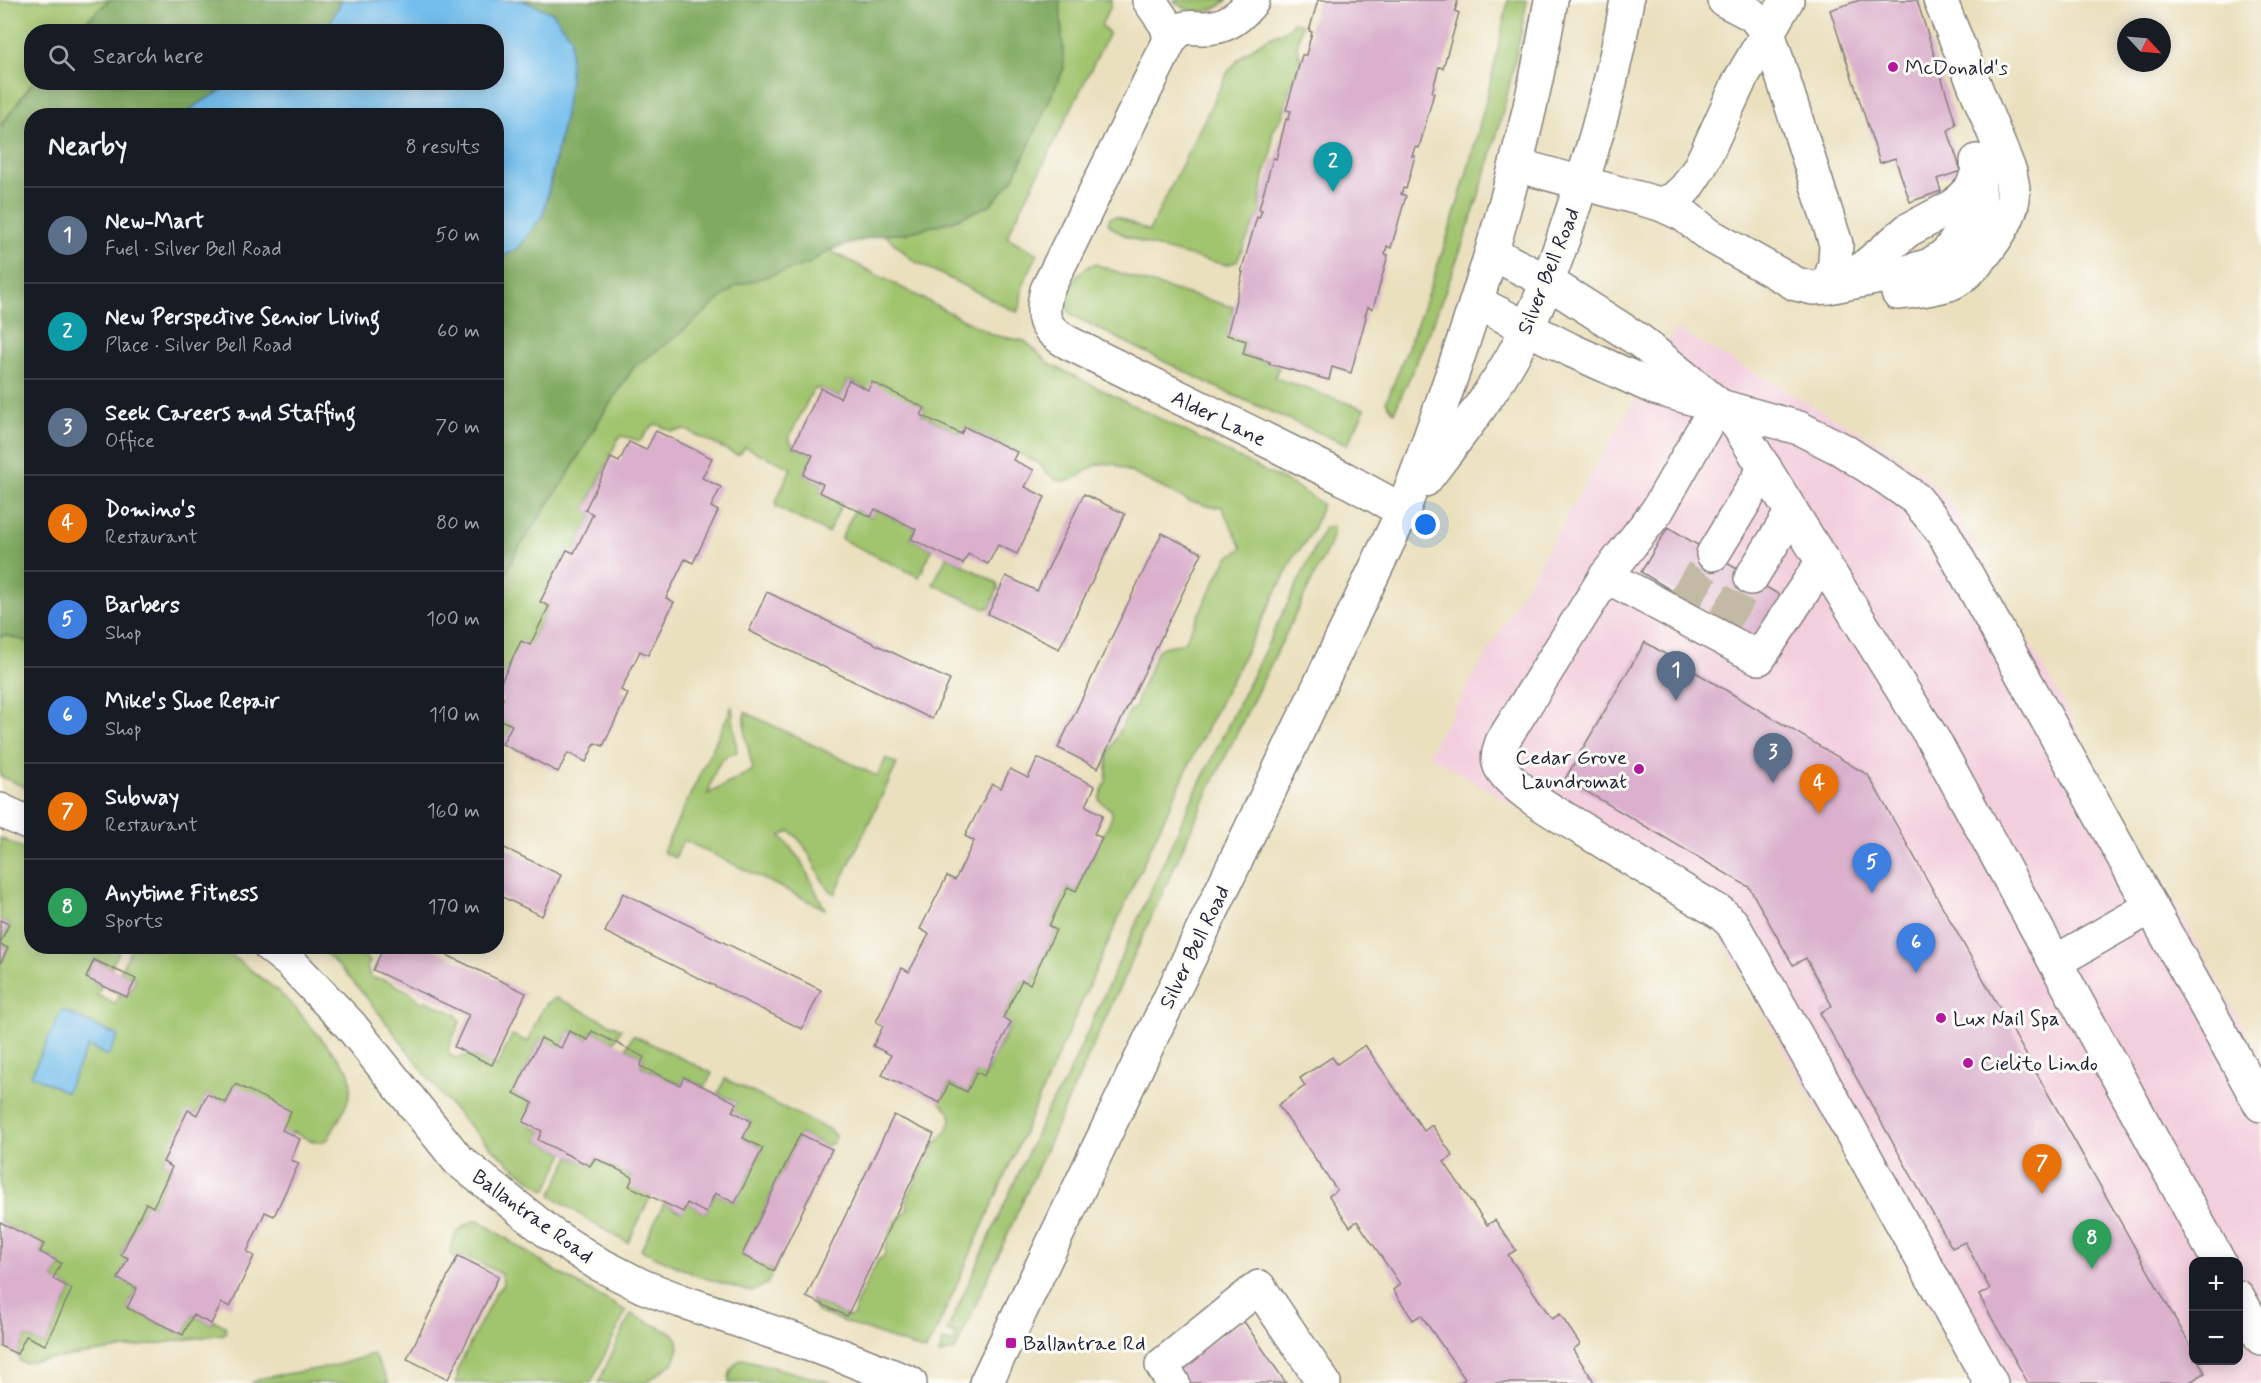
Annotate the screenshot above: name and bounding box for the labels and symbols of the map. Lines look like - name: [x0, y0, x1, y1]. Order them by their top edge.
- north arrow: [2117, 18, 2171, 72]
- place label: McDonald's: [1905, 54, 2008, 82]
- marker: McDonald's: [1886, 60, 1900, 74]
- pin: 2: [1314, 142, 1352, 192]
- street label: Silver Bell Road: [1511, 204, 1587, 339]
- street label: Alder Lane: [1167, 384, 1271, 454]
- your location: [1411, 510, 1440, 539]
- pin: 1: [1656, 652, 1696, 701]
- pin: 3: [1754, 734, 1792, 783]
- place label: Cedar Grove Laundromat: [1515, 744, 1627, 796]
- marker: Cedar Grove Laundromat: [1632, 762, 1646, 776]
- pin: 4: [1800, 764, 1838, 814]
- pin: 5: [1852, 844, 1892, 893]
- street label: Silver Bell Road: [1153, 881, 1237, 1014]
- pin: 6: [1896, 924, 1936, 973]
- place label: Lux Nail Spa: [1953, 1005, 2060, 1033]
- marker: Lux Nail Spa: [1934, 1011, 1948, 1025]
- place label: Cielito Lindo: [1980, 1050, 2098, 1078]
- marker: Cielito Lindo: [1961, 1056, 1975, 1070]
- pin: 7: [2022, 1144, 2062, 1194]
- street label: Ballantrae Road: [466, 1163, 599, 1270]
- pin: 8: [2072, 1220, 2112, 1269]
- place label: Ballantrae Rd: [1023, 1330, 1146, 1358]
- marker: Ballantrae Rd: [1004, 1336, 1018, 1350]

